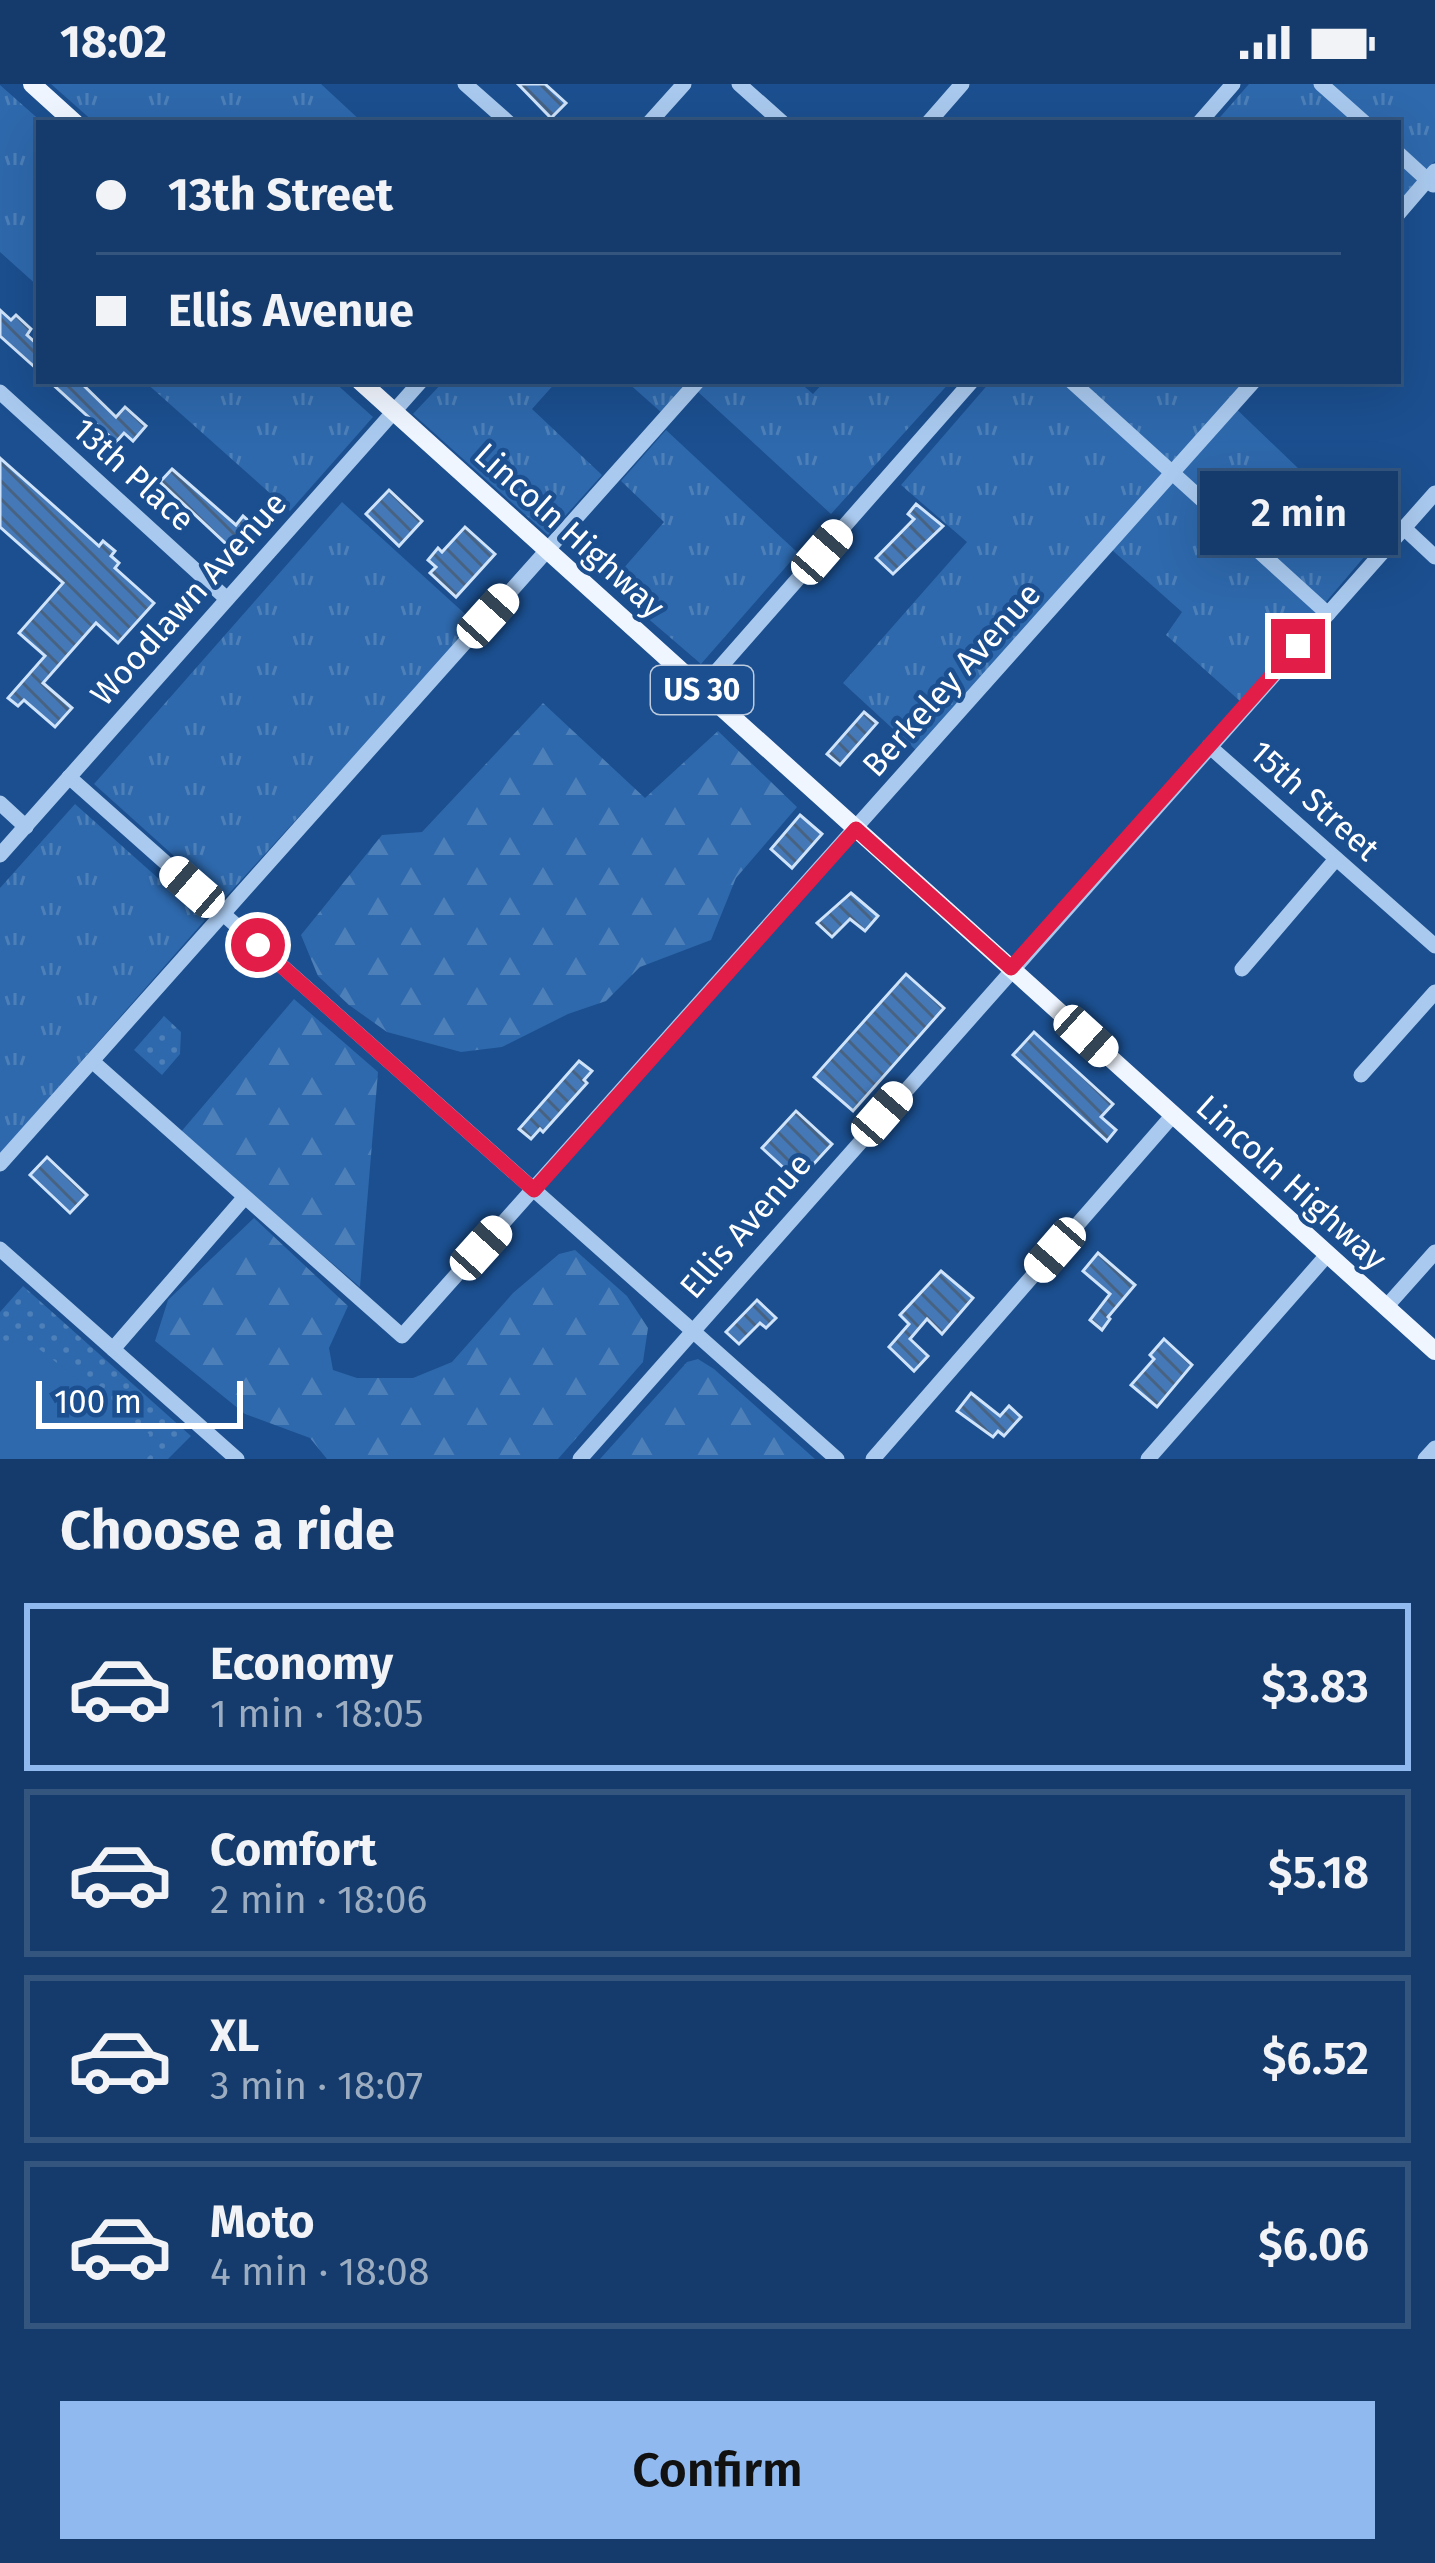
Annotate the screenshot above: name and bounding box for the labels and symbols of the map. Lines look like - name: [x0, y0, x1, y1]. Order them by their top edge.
- street label: 13th Place: [64, 410, 203, 540]
- street label: Lincoln Highway: [466, 435, 673, 627]
- callout: 2 min: [1199, 472, 1397, 556]
- street label: Woodlawn Avenue: [82, 484, 295, 714]
- car: [785, 513, 859, 591]
- street label: Berkeley Avenue: [854, 574, 1049, 785]
- car: [451, 577, 525, 655]
- route end: [1271, 619, 1325, 673]
- road number: US 30: [651, 666, 753, 714]
- street label: 15th Street: [1241, 732, 1387, 869]
- car: [153, 850, 231, 924]
- route start: [231, 918, 285, 972]
- car: [1047, 999, 1125, 1073]
- car: [845, 1075, 919, 1153]
- street label: Lincoln Highway: [1188, 1087, 1395, 1279]
- street label: Ellis Avenue: [672, 1145, 820, 1307]
- car: [444, 1209, 518, 1287]
- car: [1018, 1211, 1092, 1289]
- scale bar: [36, 1375, 243, 1428]

